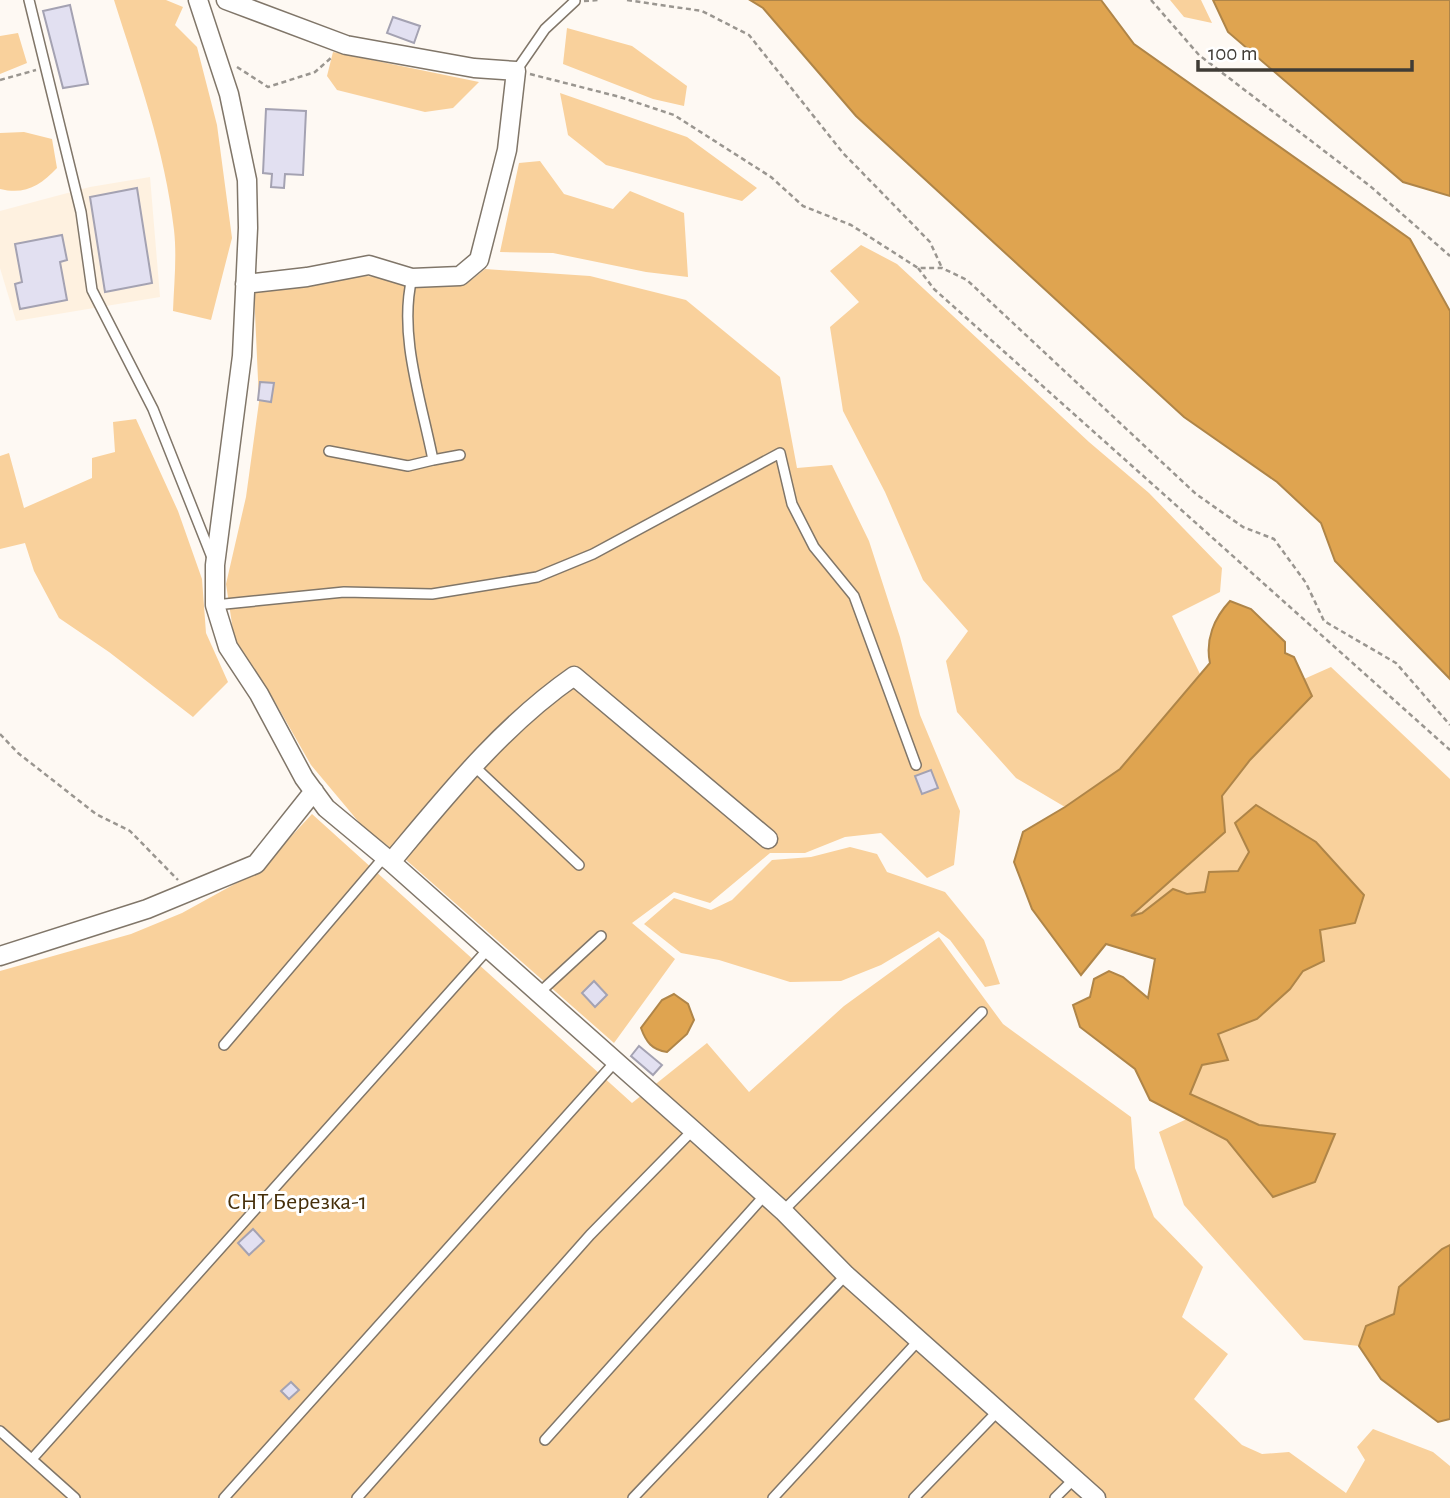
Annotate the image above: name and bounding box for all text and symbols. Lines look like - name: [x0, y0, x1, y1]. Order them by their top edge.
- scale bar: [1198, 28, 1412, 72]
- text: 100 m: [1208, 43, 1258, 64]
- park label: СНТ Березка-1: [227, 1190, 367, 1214]

